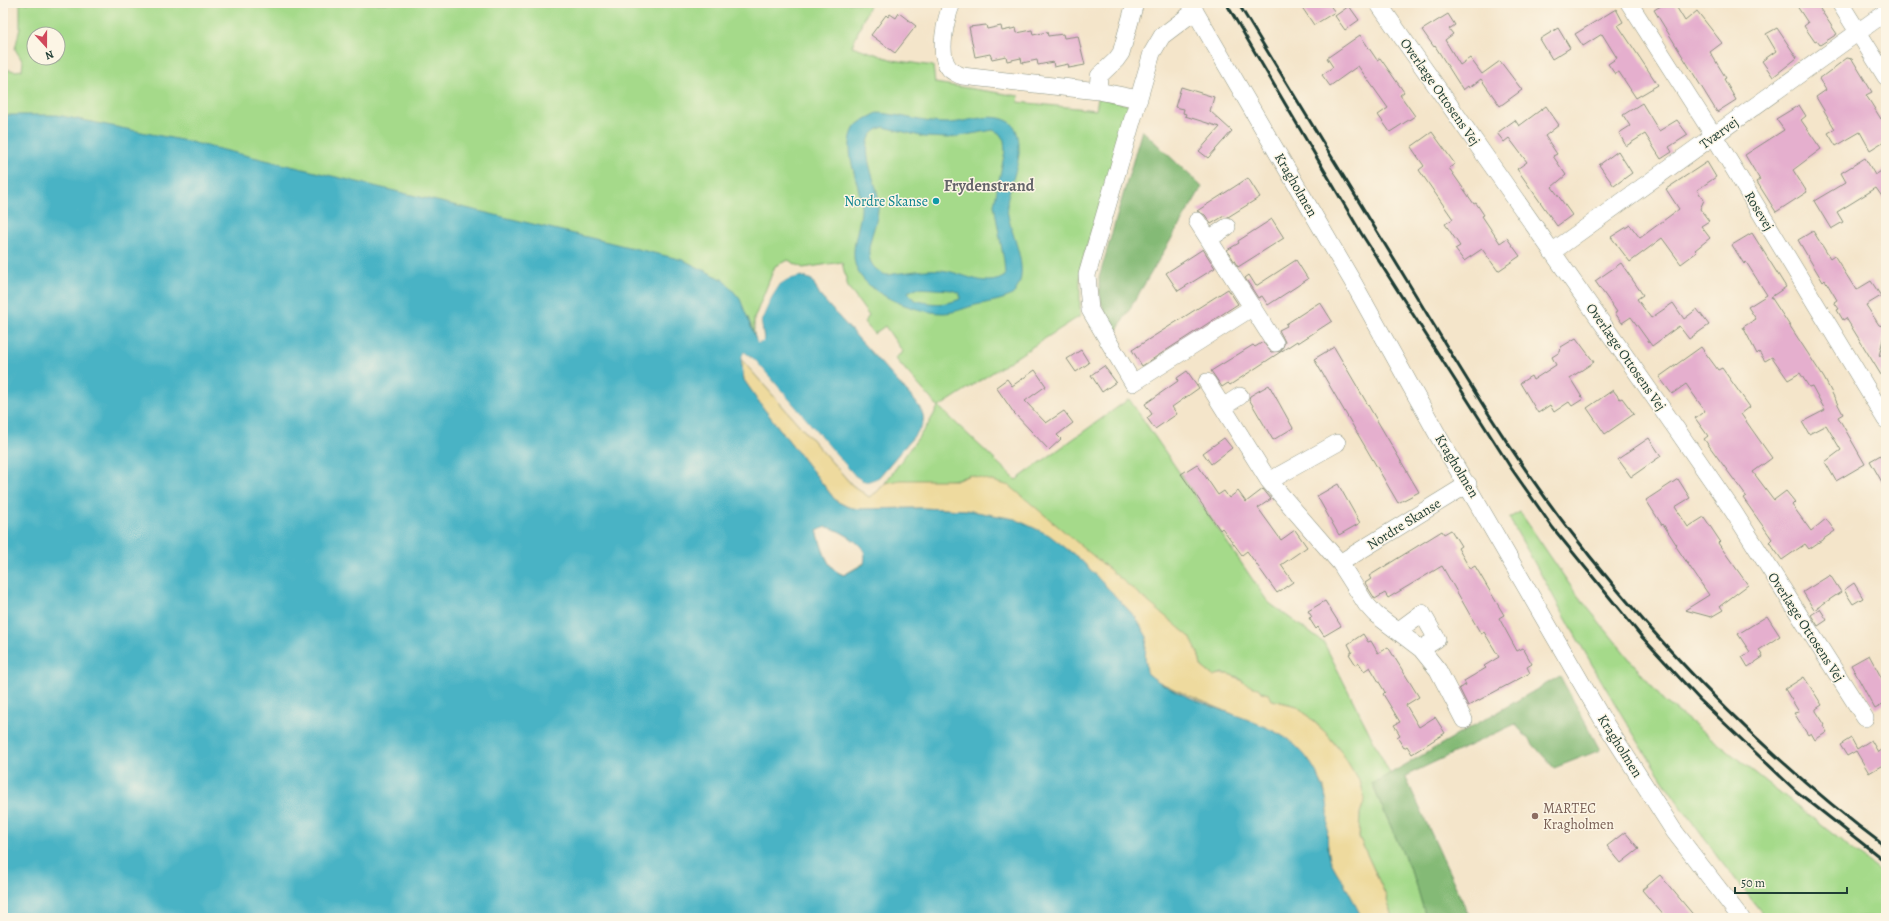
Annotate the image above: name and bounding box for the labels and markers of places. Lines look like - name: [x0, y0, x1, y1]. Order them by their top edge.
- place label: Nordre Skanse: [844, 192, 928, 211]
- marker: Nordre Skanse: [931, 196, 941, 206]
- place label: MARTEC Kragholmen: [1543, 799, 1614, 834]
- marker: MARTEC Kragholmen: [1530, 811, 1540, 821]

